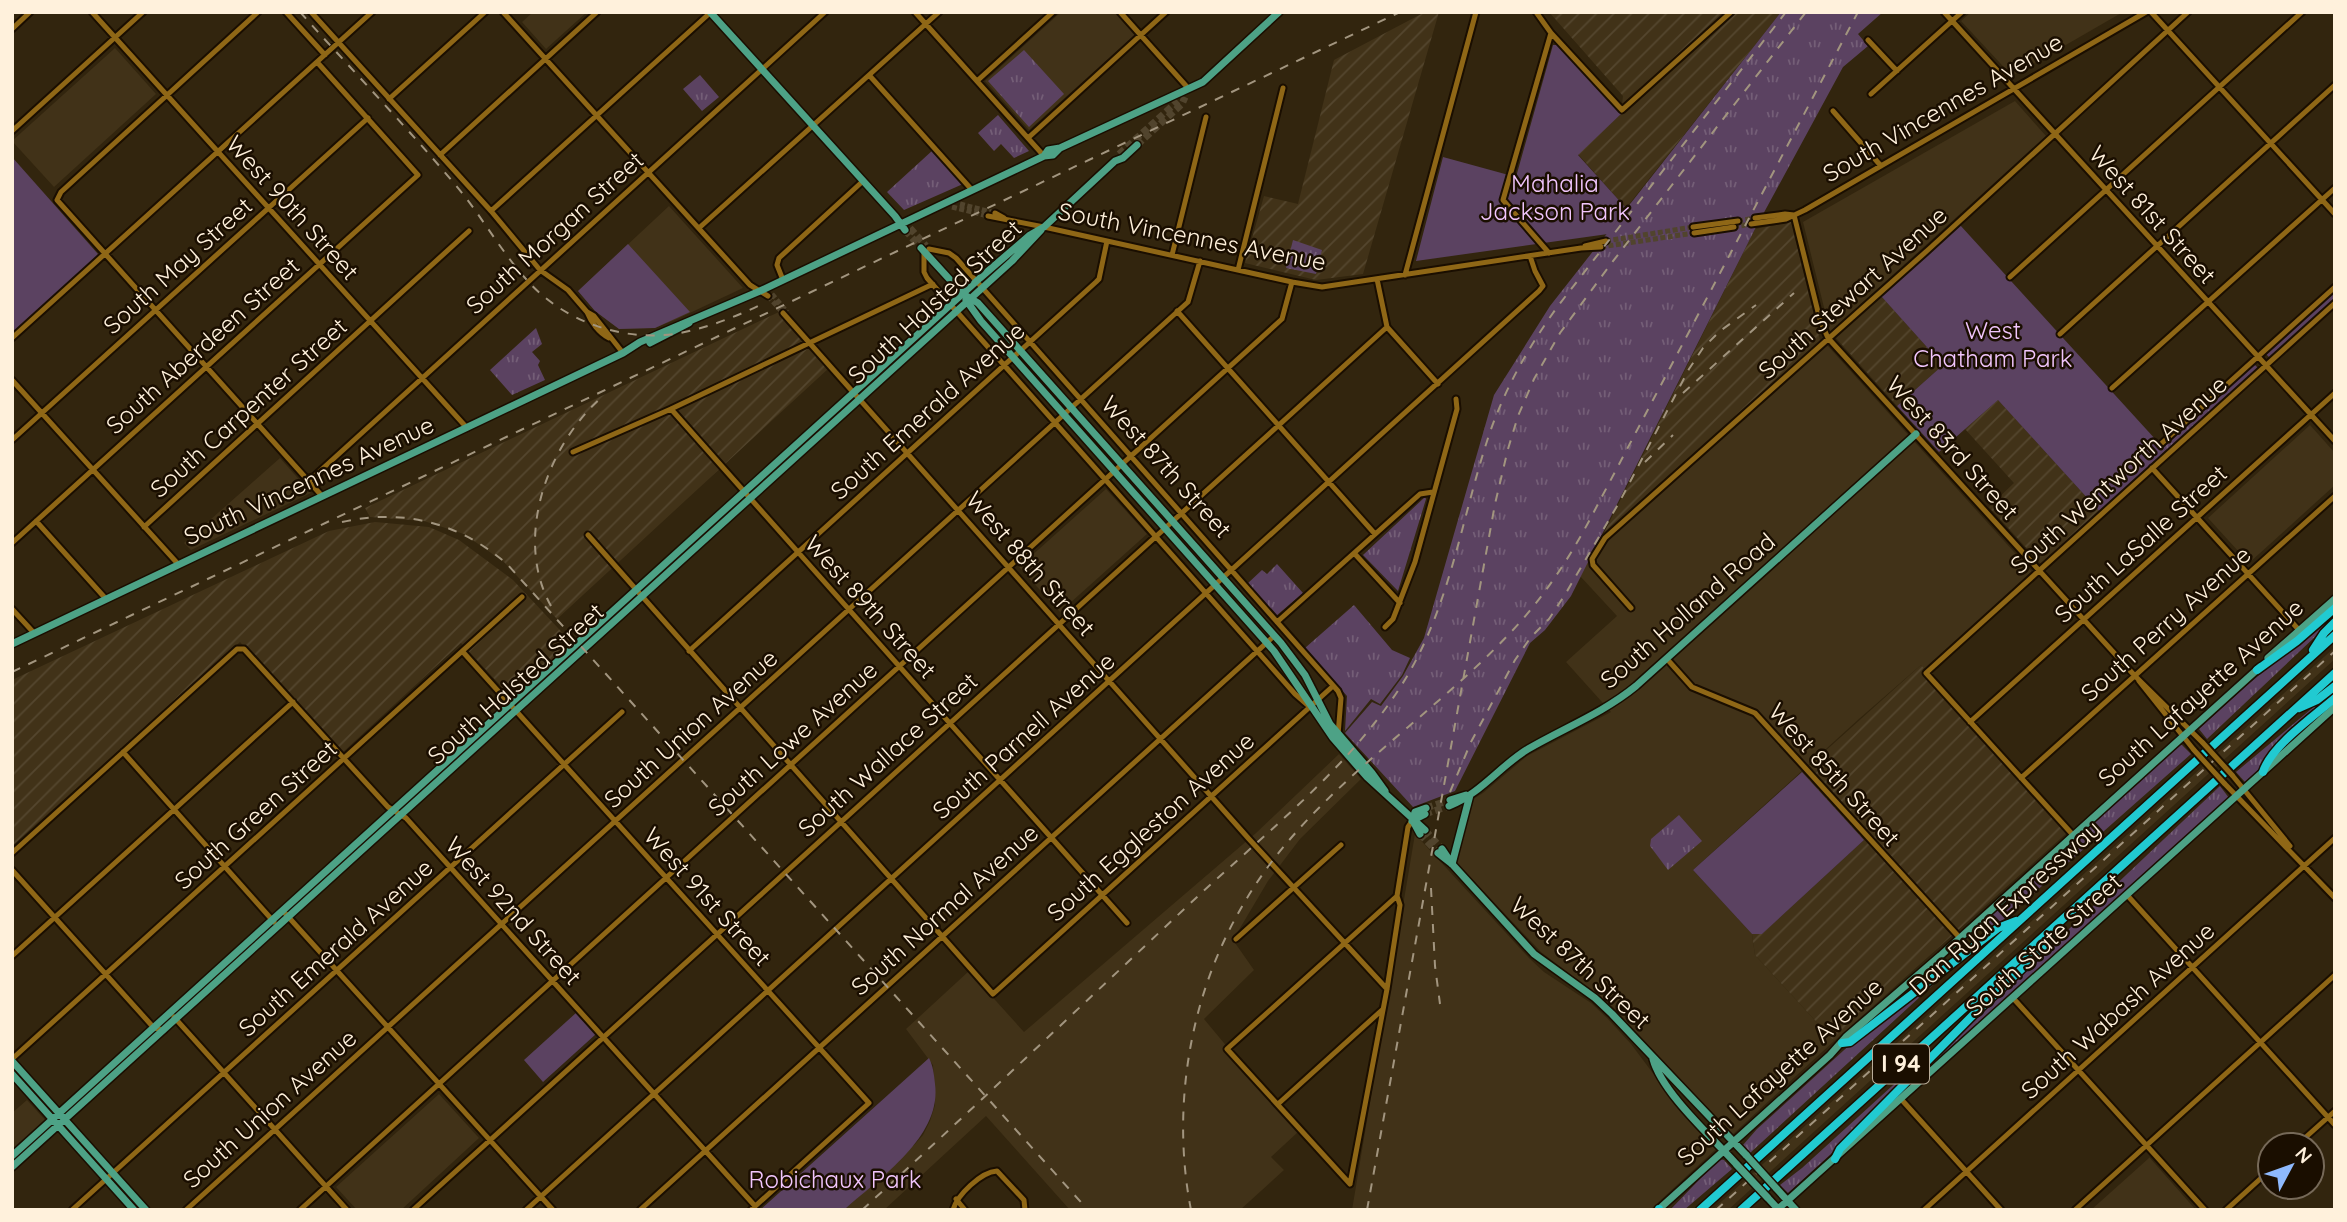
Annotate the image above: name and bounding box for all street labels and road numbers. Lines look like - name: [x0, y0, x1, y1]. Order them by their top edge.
- street label: South Vincennes Avenue: [1817, 26, 2068, 188]
- street label: West 90th Street: [220, 129, 365, 286]
- street label: West 81st Street: [2083, 139, 2223, 290]
- street label: South Morgan Street: [459, 145, 649, 320]
- street label: South May Street: [97, 190, 258, 340]
- street label: South Vincennes Avenue: [1056, 195, 1329, 277]
- street label: South Stewart Avenue: [1752, 200, 1953, 385]
- street label: South Halsted Street: [841, 213, 1027, 390]
- street label: South Aberdeen Street: [99, 250, 305, 440]
- street label: South Carpenter Street: [144, 311, 353, 504]
- street label: South Emerald Avenue: [824, 315, 1031, 505]
- street label: West 83rd Street: [1880, 369, 2025, 525]
- street label: South Wentworth Avenue: [2004, 369, 2233, 580]
- street label: West 87th Street: [1095, 389, 1238, 544]
- street label: South Vincennes Avenue: [179, 409, 438, 551]
- street label: South LaSalle Street: [2048, 458, 2233, 629]
- street label: West 88th Street: [960, 485, 1102, 642]
- street label: South Holland Road: [1594, 526, 1781, 694]
- street label: West 89th Street: [799, 528, 943, 684]
- street label: South Perry Avenue: [2074, 539, 2256, 707]
- street label: South Lafayette Avenue: [2092, 592, 2309, 792]
- street label: South Halsted Street: [421, 596, 610, 770]
- street label: South Union Avenue: [597, 642, 783, 814]
- street label: South Parnell Avenue: [926, 645, 1121, 825]
- street label: South Lowe Avenue: [701, 654, 883, 822]
- street label: South Wallace Street: [791, 666, 983, 843]
- street label: West 85th Street: [1763, 697, 1907, 852]
- street label: South Eggleston Avenue: [1041, 725, 1260, 927]
- street label: South Green Street: [168, 733, 343, 895]
- street label: Dan Ryan Expressway: [1902, 813, 2106, 1001]
- street label: South Normal Avenue: [844, 817, 1044, 1001]
- street label: West 91st Street: [638, 821, 778, 972]
- street label: West 92nd Street: [439, 830, 588, 991]
- street label: South Emerald Avenue: [232, 852, 439, 1042]
- street label: South State Street: [1959, 866, 2128, 1022]
- street label: West 87th Street: [1504, 890, 1657, 1035]
- street label: South Wabash Avenue: [2014, 915, 2220, 1105]
- street label: South Lafayette Avenue: [1671, 971, 1888, 1171]
- street label: South Union Avenue: [176, 1022, 362, 1194]
- road number: I 94: [1873, 1044, 1929, 1084]

